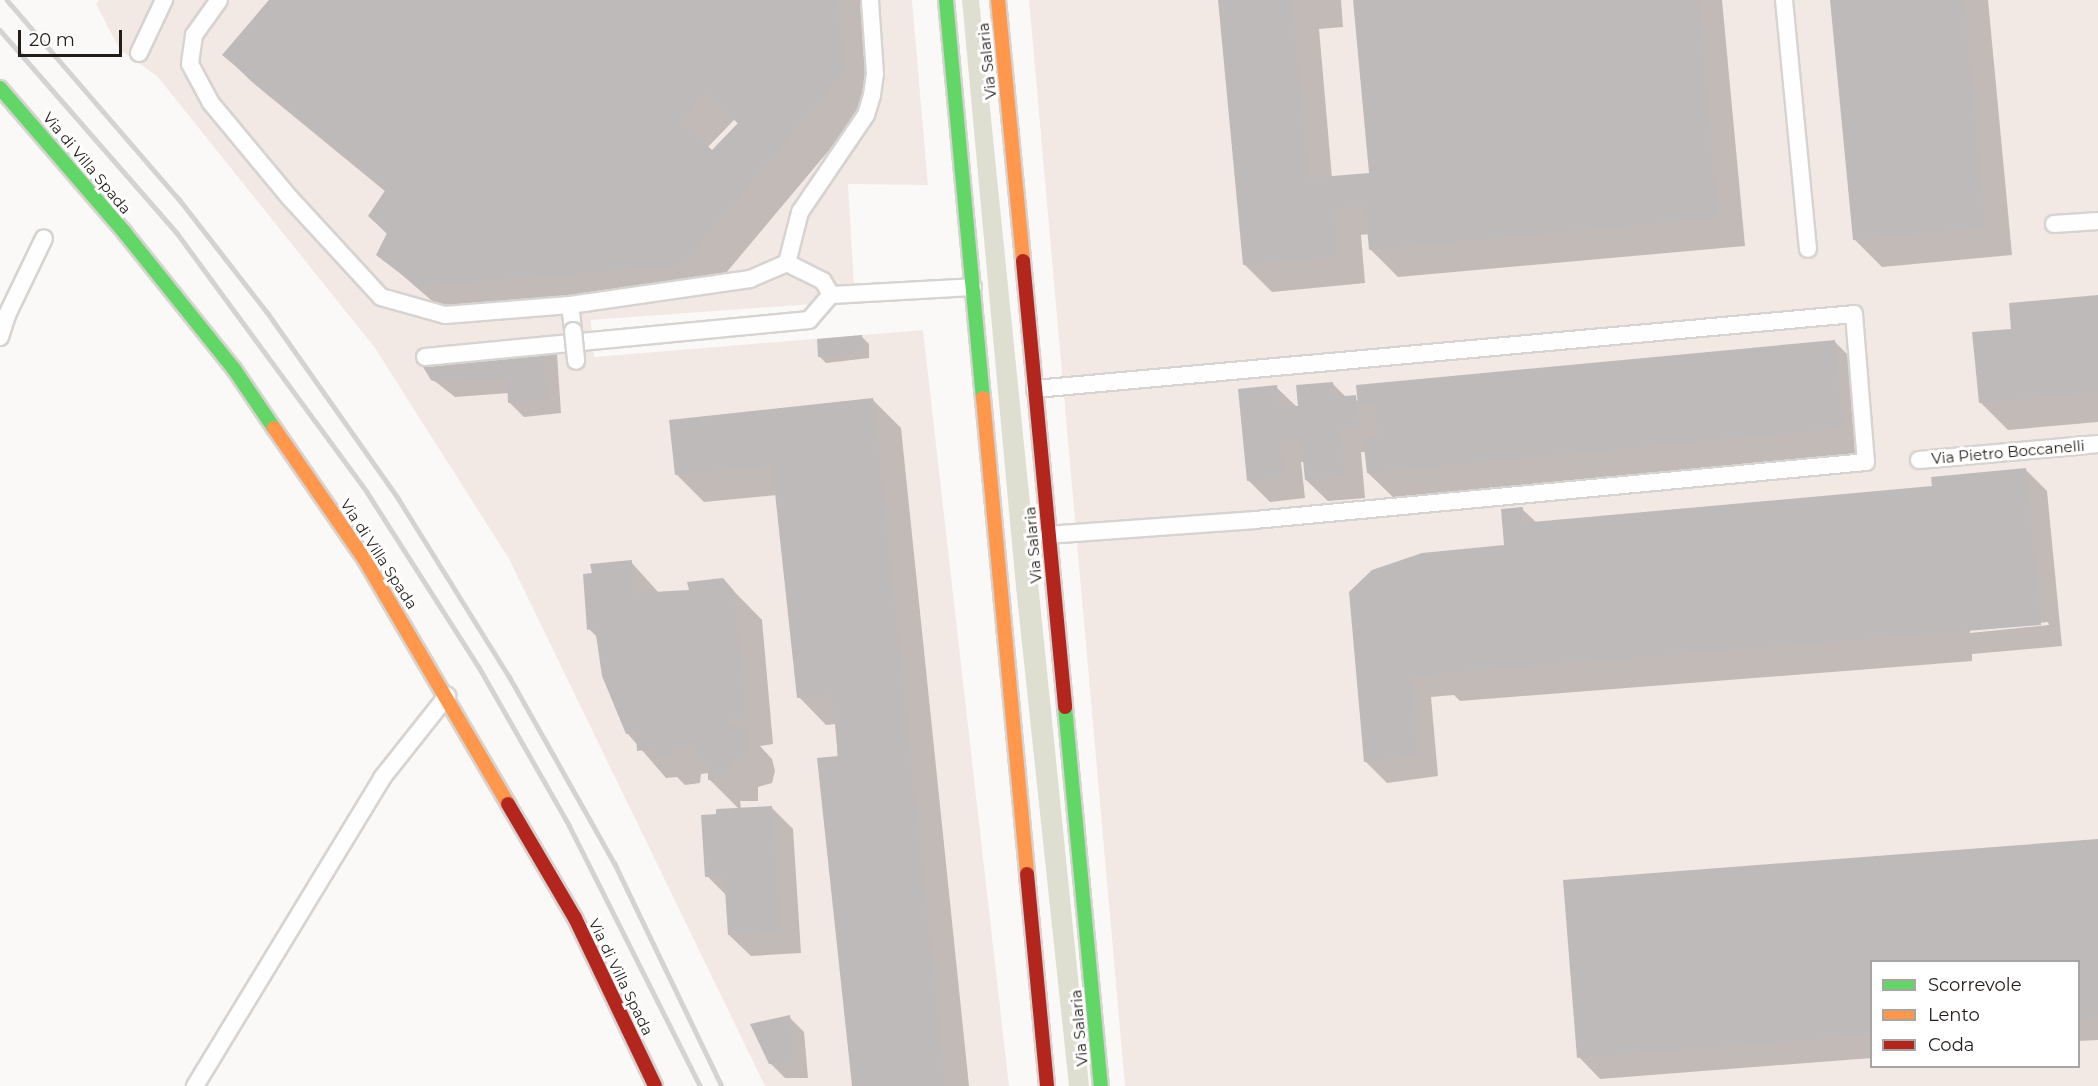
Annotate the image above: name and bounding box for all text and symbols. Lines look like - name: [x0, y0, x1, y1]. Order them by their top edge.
- scale bar: [21, 18, 124, 56]
- street label: Via Salaria: [974, 22, 1000, 100]
- text: 20 m: [29, 29, 75, 51]
- street label: Via di Villa Spada: [39, 108, 135, 218]
- street label: Via Pietro Boccanelli: [1931, 436, 2085, 468]
- street label: Via di Villa Spada: [337, 496, 421, 612]
- street label: Via Salaria: [1021, 506, 1045, 584]
- street label: Via di Villa Spada: [585, 916, 657, 1038]
- legend: [1870, 960, 2080, 1068]
- text: Scorrevole: [1928, 974, 2022, 996]
- street label: Via Salaria: [1067, 989, 1091, 1067]
- text: Lento: [1928, 1004, 1980, 1026]
- text: Coda: [1928, 1034, 1974, 1056]

